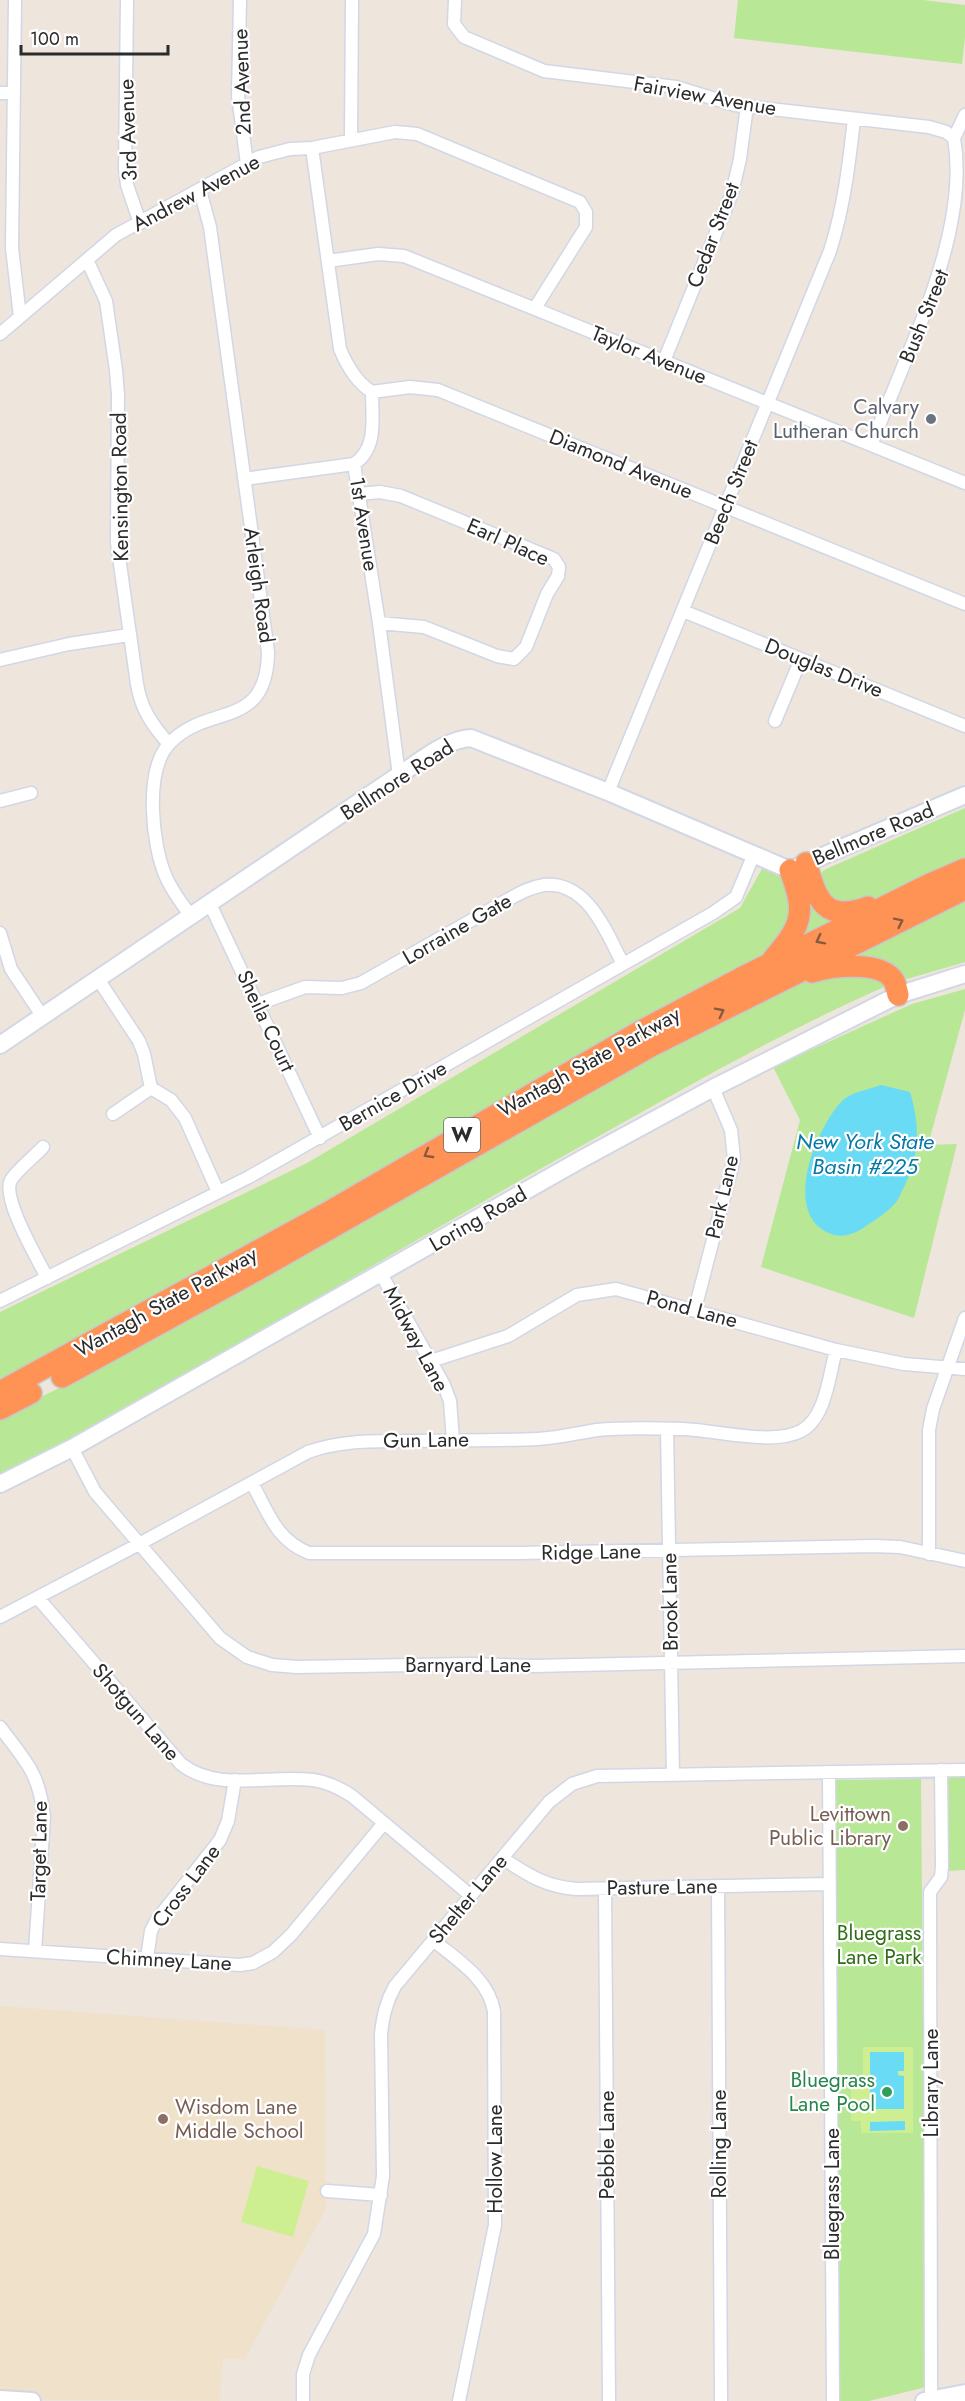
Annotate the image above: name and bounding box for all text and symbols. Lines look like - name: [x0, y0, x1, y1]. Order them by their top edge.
- scale bar: [21, 18, 168, 56]
- text: 100 m: [30, 26, 79, 52]
- street label: 2nd Avenue: [225, 28, 259, 136]
- street label: Fairview Avenue: [631, 69, 779, 123]
- street label: 3rd Avenue: [111, 78, 145, 182]
- street label: Andrew Avenue: [127, 147, 265, 239]
- street label: Cedar Street: [679, 178, 747, 292]
- street label: Bush Street: [892, 265, 956, 367]
- street label: Taylor Avenue: [587, 318, 711, 392]
- place label: Calvary Lutheran Church: [773, 392, 920, 446]
- street label: Kensington Road: [104, 412, 136, 562]
- marker: Calvary Lutheran Church: [924, 412, 938, 426]
- street label: Diamond Avenue: [545, 422, 697, 507]
- street label: Beech Street: [696, 435, 766, 549]
- street label: 1st Avenue: [342, 475, 386, 573]
- street label: Earl Place: [462, 511, 554, 574]
- street label: Arleigh Road: [236, 525, 282, 645]
- street label: Douglas Drive: [760, 631, 888, 705]
- street label: Bellmore Road: [335, 732, 459, 828]
- street label: Bellmore Road: [808, 795, 938, 873]
- street label: Lorraine Gate: [397, 886, 517, 972]
- one-way arrow: [892, 917, 903, 929]
- one-way arrow: [815, 933, 826, 944]
- street label: Sheila Court: [229, 965, 303, 1077]
- street label: Wantagh State Parkway: [492, 999, 686, 1125]
- one-way arrow: [713, 1007, 724, 1019]
- street label: Bernice Drive: [334, 1053, 453, 1139]
- road number: W: [444, 1118, 480, 1152]
- water label: New York State Basin #225: [796, 1125, 934, 1182]
- one-way arrow: [424, 1147, 434, 1159]
- street label: Park Lane: [698, 1152, 746, 1242]
- street label: Loring Road: [424, 1179, 532, 1259]
- street label: Wantagh State Parkway: [69, 1239, 263, 1365]
- street label: Midway Lane: [376, 1281, 456, 1397]
- street label: Pond Lane: [643, 1282, 741, 1336]
- street label: Gun Lane: [383, 1424, 469, 1456]
- street label: Ridge Lane: [541, 1536, 641, 1568]
- street label: Brook Lane: [654, 1552, 686, 1651]
- street label: Barnyard Lane: [405, 1650, 531, 1680]
- street label: Shotgun Lane: [85, 1657, 187, 1768]
- place label: Levittown Public Library: [769, 1799, 892, 1853]
- street label: Target Lane: [23, 1800, 55, 1901]
- marker: Levittown Public Library: [896, 1819, 910, 1833]
- street label: Cross Lane: [145, 1838, 227, 1934]
- street label: Shelter Lane: [421, 1847, 515, 1950]
- street label: Pasture Lane: [606, 1871, 718, 1903]
- park label: Bluegrass Lane Park: [836, 1918, 922, 1972]
- street label: Chimney Lane: [105, 1942, 233, 1978]
- street label: Library Lane: [916, 2028, 946, 2137]
- place label: Bluegrass Lane Pool: [789, 2065, 875, 2119]
- marker: Bluegrass Lane Pool: [880, 2085, 894, 2099]
- street label: Rolling Lane: [704, 2089, 734, 2199]
- street label: Pebble Lane: [592, 2090, 622, 2199]
- place label: Wisdom Lane Middle School: [175, 2092, 304, 2146]
- street label: Hollow Lane: [480, 2104, 510, 2214]
- marker: Wisdom Lane Middle School: [156, 2112, 170, 2126]
- street label: Bluegrass Lane: [817, 2128, 847, 2260]

